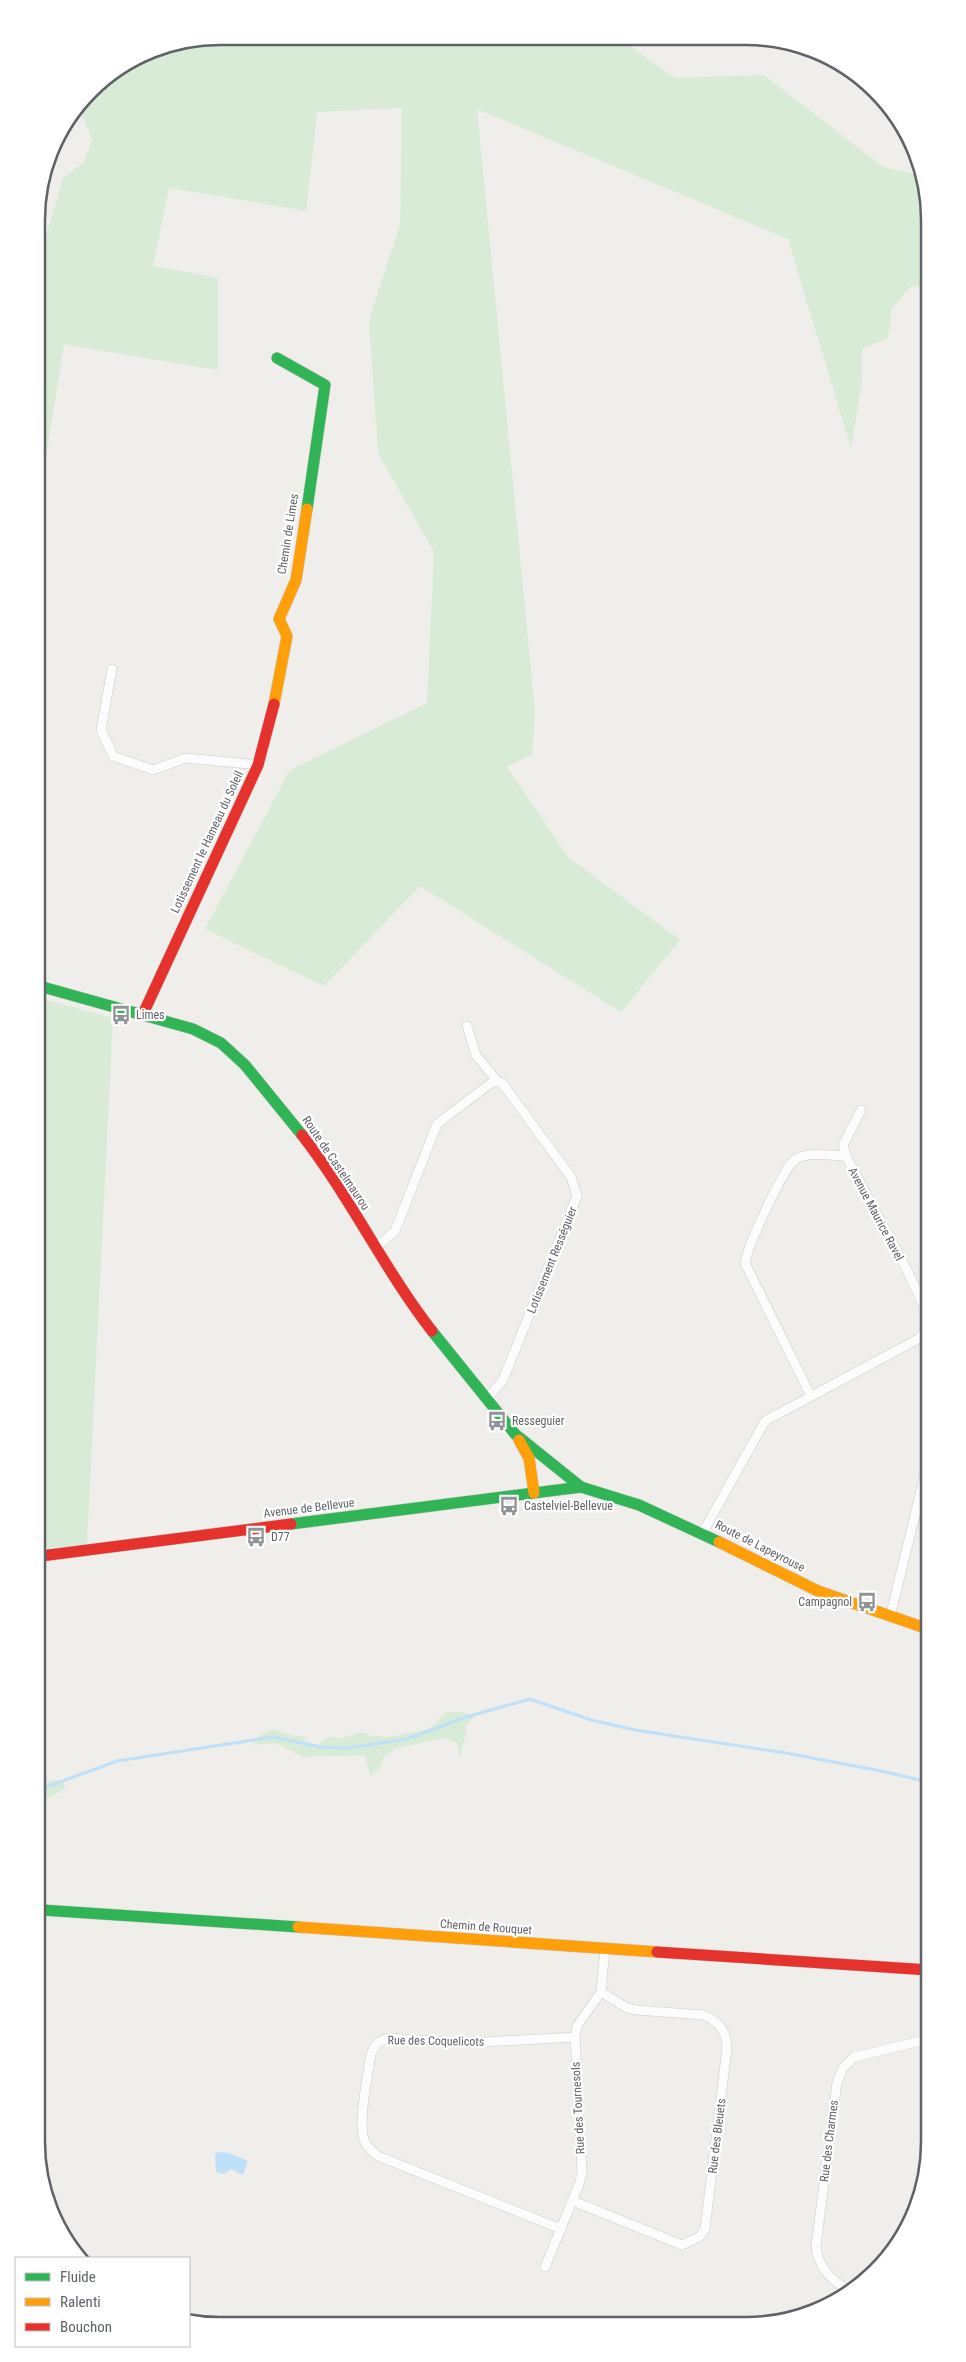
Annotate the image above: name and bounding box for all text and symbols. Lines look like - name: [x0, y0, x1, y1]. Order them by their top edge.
- street label: Chemin de Limes: [275, 493, 301, 575]
- street label: Lotissement le Hameau du Soleil: [168, 769, 246, 915]
- bus stop icon: Limes: [110, 1004, 132, 1026]
- place label: Limes: [136, 1008, 165, 1022]
- street label: Route de Castelmaurou: [299, 1113, 373, 1213]
- street label: Avenue Maurice Ravel: [845, 1165, 907, 1263]
- street label: Lotissement Rességuier: [524, 1204, 580, 1315]
- bus stop icon: Resseguier: [486, 1410, 508, 1432]
- place label: Resseguier: [512, 1414, 565, 1428]
- street label: Avenue de Bellevue: [263, 1495, 356, 1521]
- bus stop icon: Castelviel-Bellevue: [498, 1495, 520, 1517]
- place label: Castelviel-Bellevue: [524, 1499, 613, 1513]
- street label: Route de Lapeyrouse: [713, 1517, 808, 1575]
- bus stop icon: D77: [245, 1526, 267, 1548]
- place label: D77: [271, 1530, 290, 1544]
- bus stop icon: Campagnol: [856, 1591, 878, 1613]
- place label: Campagnol: [798, 1595, 852, 1609]
- street label: Chemin de Rouquet: [440, 1917, 533, 1937]
- street label: Rue des Coquelicots: [388, 2033, 484, 2049]
- street label: Rue des Tournesols: [569, 2061, 587, 2155]
- street label: Rue des Bleuets: [705, 2098, 729, 2174]
- street label: Rue des Charmes: [817, 2099, 841, 2183]
- legend: [15, 2257, 190, 2347]
- text: Fluide: [60, 2268, 96, 2286]
- text: Ralenti: [60, 2293, 101, 2311]
- text: Bouchon: [60, 2318, 112, 2336]

